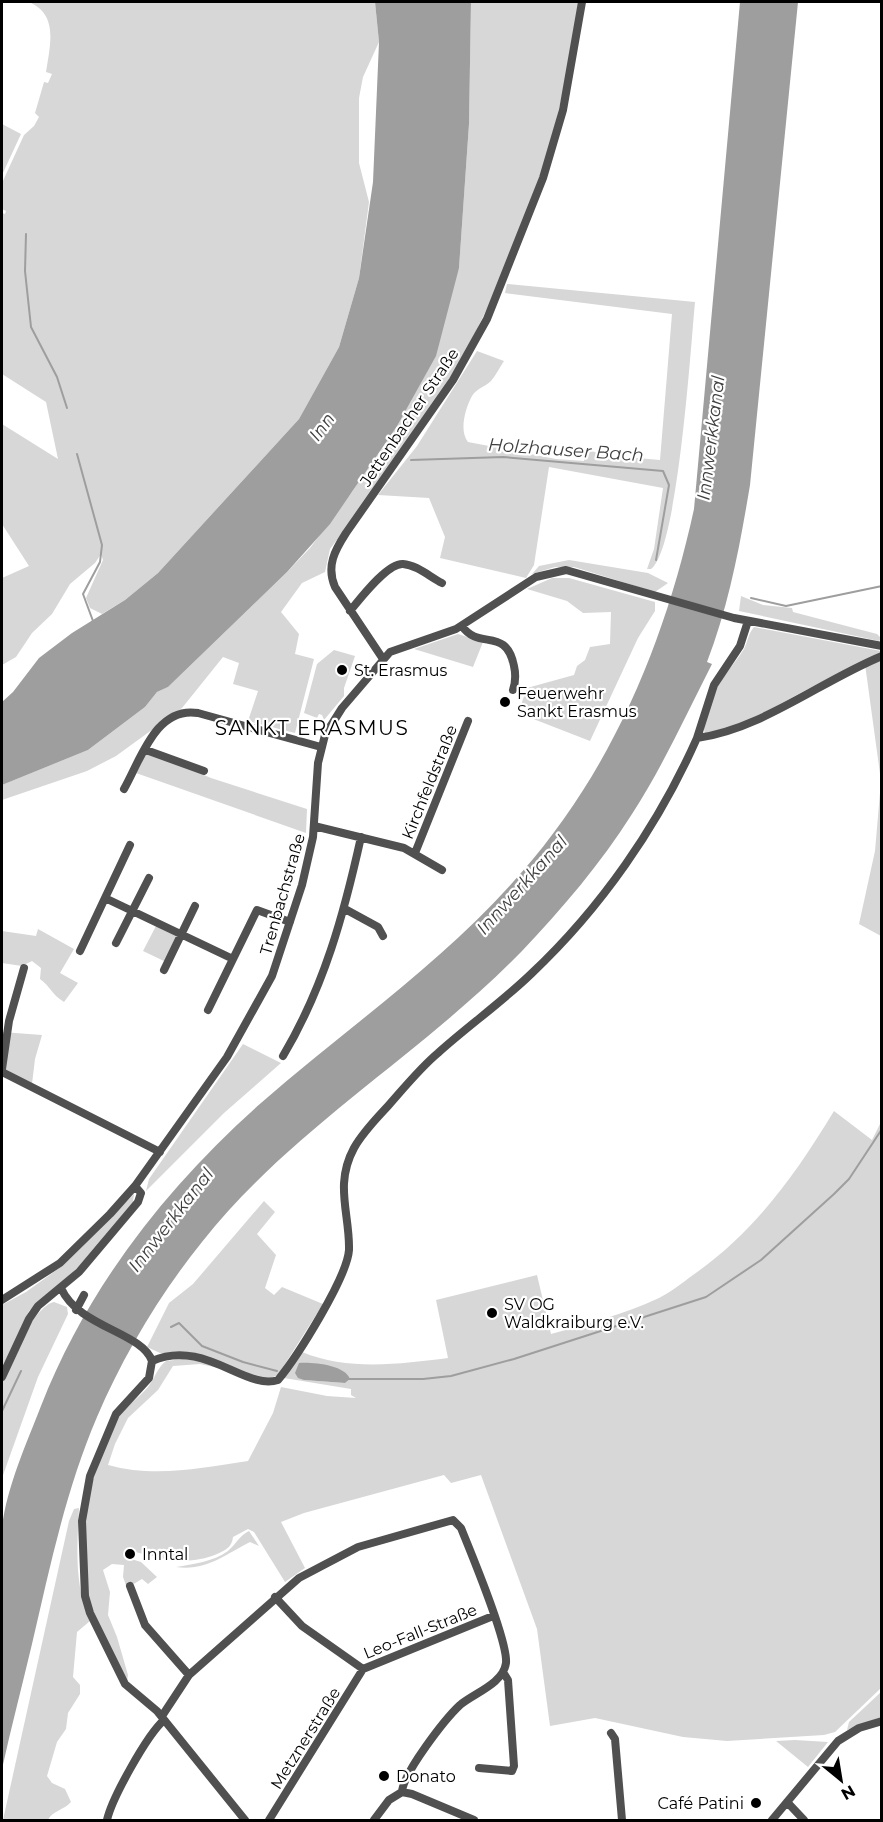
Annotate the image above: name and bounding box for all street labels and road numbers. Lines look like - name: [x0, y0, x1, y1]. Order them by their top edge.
- street label: Jettenbacher Straße: [355, 345, 463, 491]
- street label: Kirchfeldstraße: [398, 722, 461, 842]
- street label: Trenbachstraße: [256, 831, 309, 957]
- street label: Leo-Fall-Straße: [361, 1600, 480, 1663]
- street label: Metznerstraße: [267, 1684, 344, 1793]

